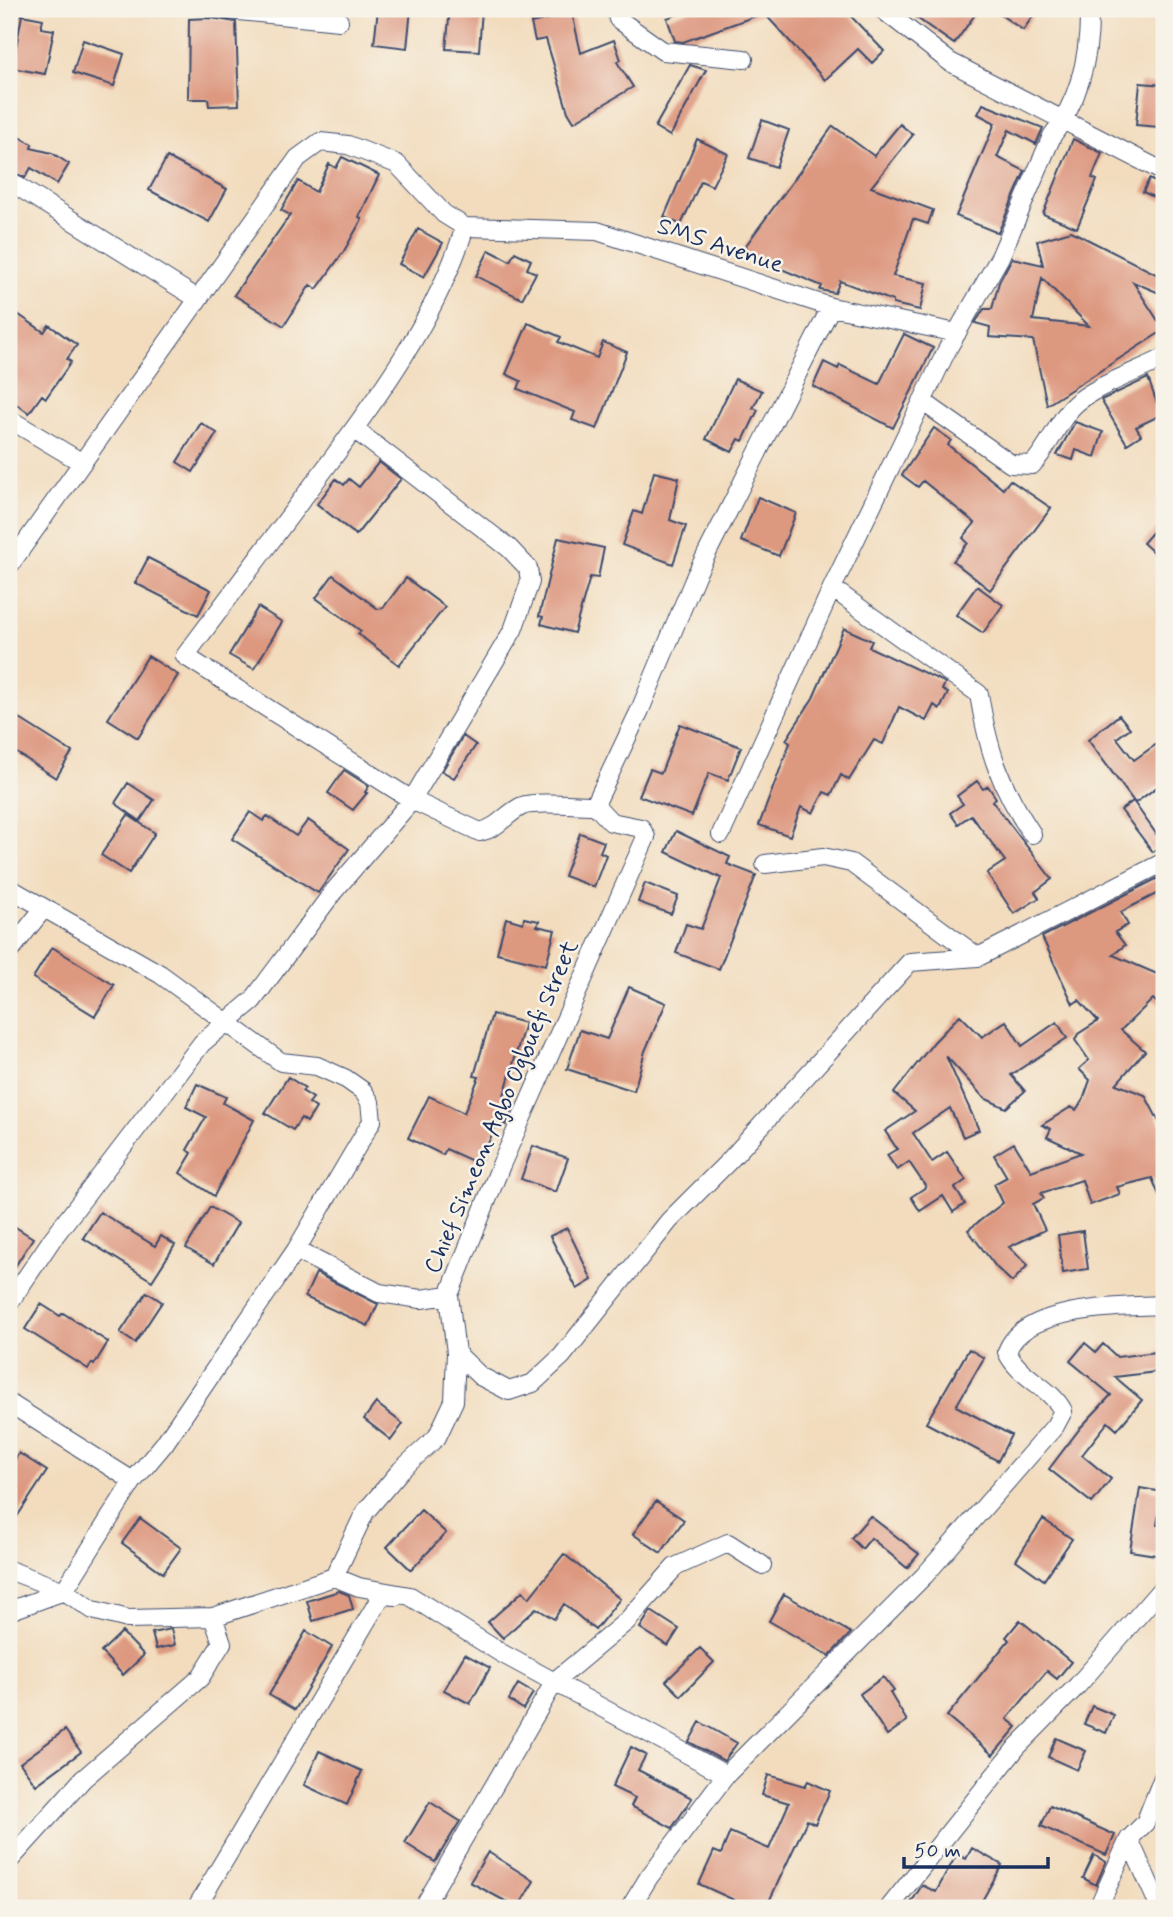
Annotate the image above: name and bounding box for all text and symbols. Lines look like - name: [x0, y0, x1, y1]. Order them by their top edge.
- street label: SMS Avenue: [653, 211, 787, 281]
- street label: Chief Simeon Agbo Ogbuefi Street: [418, 936, 586, 1278]
- scale bar: [904, 1826, 1047, 1870]
- text: 50 m: [914, 1837, 961, 1865]

